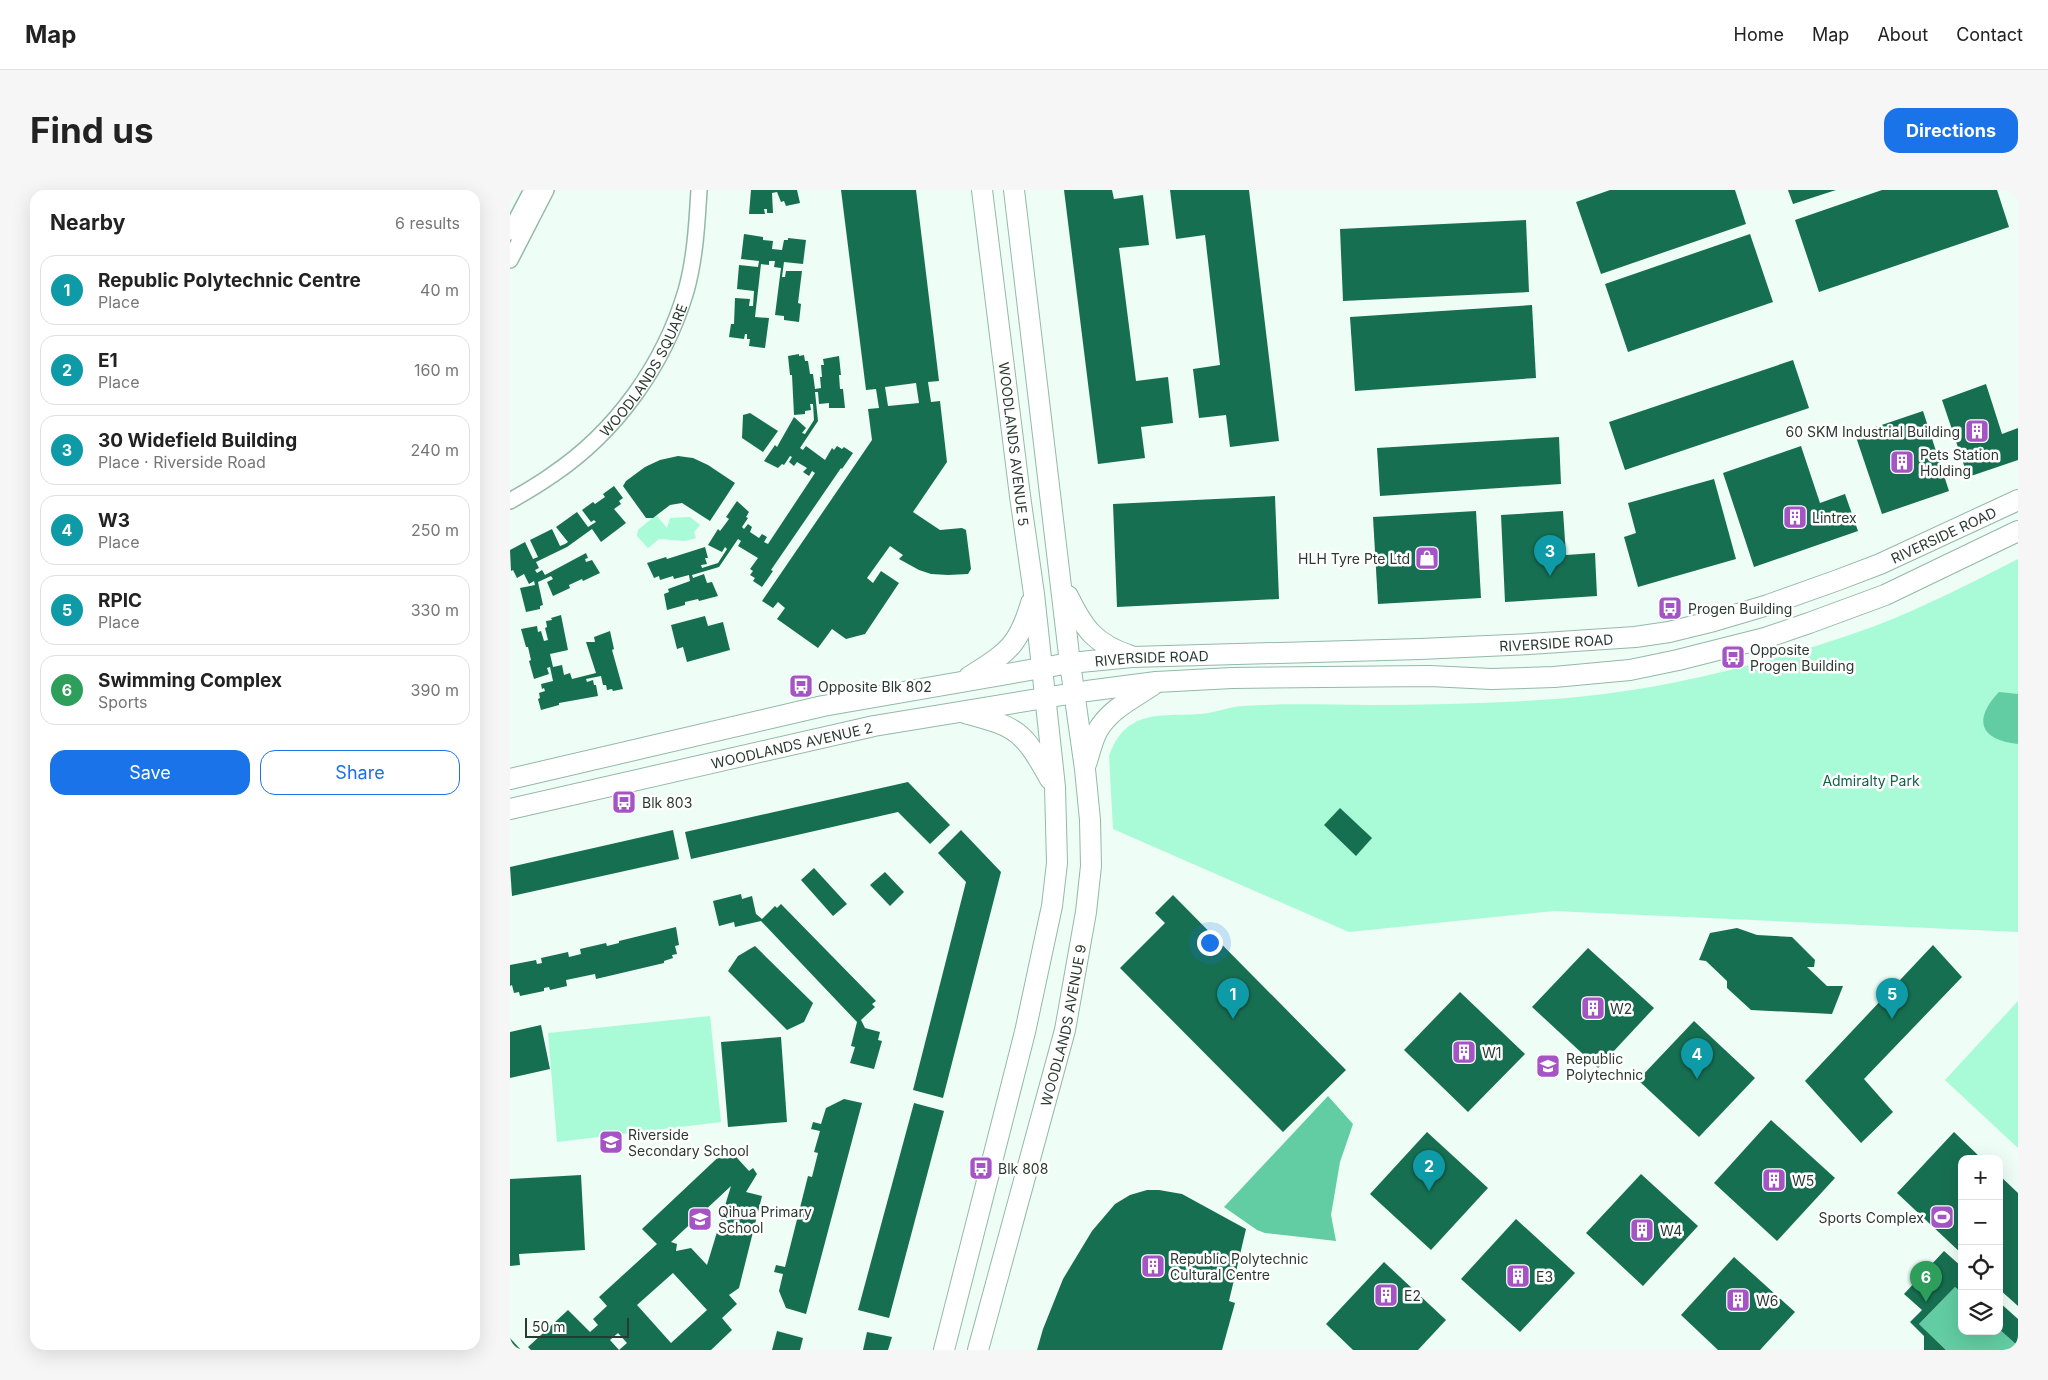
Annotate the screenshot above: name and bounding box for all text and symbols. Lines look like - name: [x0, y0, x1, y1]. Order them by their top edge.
- text: Map: [25, 20, 76, 49]
- text: Home: [1734, 24, 1784, 45]
- text: Map: [1812, 24, 1849, 45]
- text: About: [1877, 24, 1928, 45]
- text: Contact: [1956, 24, 2023, 45]
- button: Directions: [1884, 108, 2018, 153]
- text: Find us: [30, 109, 154, 151]
- text: Nearby: [50, 210, 125, 235]
- text: 6 results: [395, 213, 460, 233]
- text: Republic Polytechnic Centre: [98, 269, 361, 292]
- text: 1: [64, 280, 70, 300]
- text: 40 m: [420, 280, 459, 300]
- text: Place: [98, 292, 140, 312]
- street label: WOODLANDS SQUARE: [596, 301, 690, 439]
- text: E1: [98, 349, 118, 372]
- text: 2: [62, 360, 72, 380]
- text: 160 m: [414, 360, 459, 380]
- street label: WOODLANDS AVENUE 5: [996, 361, 1032, 527]
- text: Place: [98, 372, 140, 392]
- building icon: 60 SKM Industrial Building: [1964, 418, 1990, 444]
- place label: 60 SKM Industrial Building: [1786, 423, 1960, 440]
- text: 30 Widefield Building: [98, 429, 297, 452]
- text: 3: [62, 440, 72, 460]
- text: 240 m: [411, 440, 459, 460]
- place label: Pets Station Holding: [1920, 446, 1999, 479]
- building icon: Pets Station Holding: [1889, 449, 1915, 475]
- text: Place · Riverside Road: [98, 452, 266, 472]
- street label: RIVERSIDE ROAD: [1888, 503, 1999, 566]
- building icon: Lintrex: [1782, 504, 1808, 530]
- text: W3: [98, 509, 130, 532]
- place label: Lintrex: [1812, 509, 1857, 526]
- text: 4: [62, 520, 72, 540]
- text: 250 m: [411, 520, 459, 540]
- text: Place: [98, 532, 140, 552]
- pin: 3: [1534, 535, 1566, 576]
- shop icon: HLH Tyre Pte Ltd: [1414, 545, 1440, 571]
- place label: HLH Tyre Pte Ltd: [1298, 550, 1410, 567]
- text: RPIC: [98, 589, 142, 612]
- bus stop icon: Progen Building: [1657, 595, 1683, 621]
- text: 5: [62, 600, 72, 620]
- text: 330 m: [411, 600, 459, 620]
- place label: Progen Building: [1688, 600, 1792, 617]
- text: Place: [98, 612, 140, 632]
- street label: RIVERSIDE ROAD: [1499, 630, 1614, 654]
- place label: Opposite Progen Building: [1750, 641, 1854, 674]
- bus stop icon: Opposite Progen Building: [1720, 644, 1746, 670]
- street label: RIVERSIDE ROAD: [1094, 646, 1209, 669]
- text: Swimming Complex: [98, 669, 282, 692]
- bus stop icon: Opposite Blk 802: [788, 673, 814, 699]
- place label: Opposite Blk 802: [818, 678, 932, 695]
- text: 6: [62, 680, 72, 700]
- text: 390 m: [411, 680, 459, 700]
- text: Sports: [98, 692, 147, 712]
- street label: WOODLANDS AVENUE 2: [709, 718, 874, 771]
- button: Save: [50, 750, 250, 795]
- button: Share: [260, 750, 460, 795]
- park label: Admiralty Park: [1822, 772, 1920, 789]
- bus stop icon: Blk 803: [611, 789, 637, 815]
- place label: Blk 803: [642, 794, 692, 811]
- your location: [1197, 930, 1223, 956]
- street label: WOODLANDS AVENUE 9: [1036, 943, 1089, 1108]
- pin: 1: [1217, 978, 1249, 1019]
- pin: 5: [1876, 978, 1908, 1019]
- building icon: W2: [1580, 995, 1606, 1021]
- place label: W2: [1610, 1000, 1632, 1017]
- pin: 4: [1681, 1038, 1713, 1079]
- building icon: W1: [1451, 1039, 1477, 1065]
- place label: W1: [1482, 1044, 1502, 1061]
- place label: Republic Polytechnic: [1566, 1050, 1643, 1083]
- school or university icon: Republic Polytechnic: [1535, 1053, 1561, 1079]
- place label: Riverside Secondary School: [628, 1126, 749, 1159]
- school or university icon: Riverside Secondary School: [598, 1129, 624, 1155]
- pin: 2: [1413, 1150, 1445, 1191]
- bus stop icon: Blk 808: [968, 1155, 994, 1181]
- map controls: [1958, 1155, 2003, 1335]
- button: +: [1958, 1155, 2003, 1200]
- place label: Blk 808: [998, 1160, 1048, 1177]
- building icon: W5: [1761, 1167, 1787, 1193]
- place label: W5: [1792, 1172, 1814, 1189]
- button: −: [1958, 1200, 2003, 1245]
- place label: Qihua Primary School: [718, 1203, 812, 1236]
- sports icon: Sports Complex: [1929, 1204, 1955, 1230]
- school or university icon: Qihua Primary School: [687, 1206, 713, 1232]
- place label: Sports Complex: [1818, 1209, 1924, 1226]
- building icon: W4: [1629, 1217, 1655, 1243]
- place label: W4: [1660, 1222, 1682, 1239]
- button: locate: [1958, 1245, 2003, 1290]
- place label: Republic Polytechnic Cultural Centre: [1170, 1250, 1308, 1283]
- building icon: Republic Polytechnic Cultural Centre: [1140, 1253, 1166, 1279]
- pin: 6: [1910, 1261, 1942, 1302]
- building icon: E3: [1505, 1263, 1531, 1289]
- place label: E3: [1536, 1268, 1553, 1285]
- building icon: E2: [1373, 1282, 1399, 1308]
- place label: E2: [1404, 1287, 1421, 1304]
- building icon: W6: [1725, 1287, 1751, 1313]
- button: layers: [1958, 1290, 2003, 1335]
- place label: W6: [1756, 1292, 1778, 1309]
- scale bar: [525, 1315, 629, 1338]
- text: 50 m: [532, 1318, 566, 1335]

